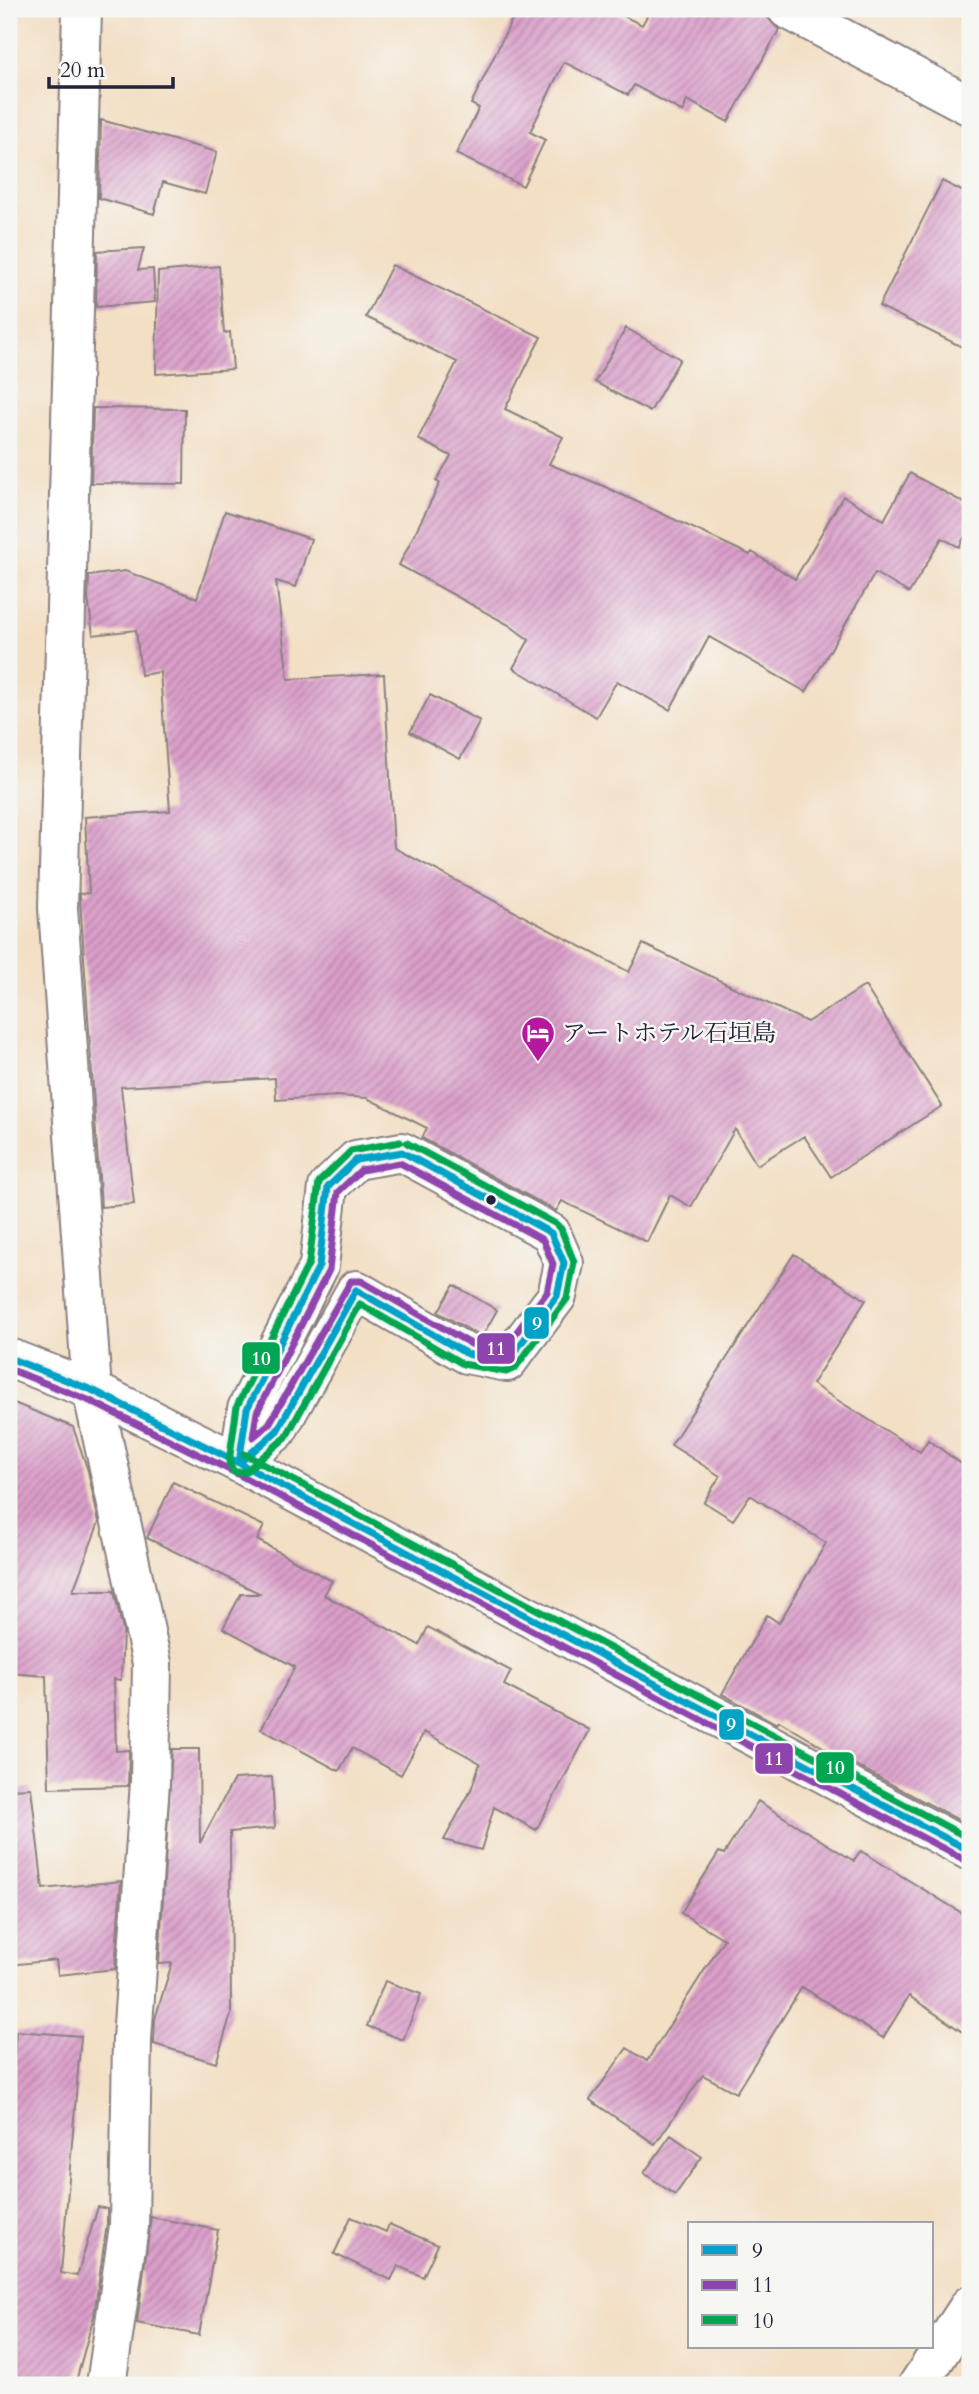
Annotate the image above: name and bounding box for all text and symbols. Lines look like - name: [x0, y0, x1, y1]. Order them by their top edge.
- scale bar: [49, 46, 173, 90]
- text: 20 m: [60, 56, 105, 85]
- hotel icon: アートホテル石垣島: [519, 1014, 557, 1063]
- place label: アートホテル石垣島: [562, 1017, 776, 1050]
- unlabelled marker: [484, 1193, 498, 1207]
- line badge: 9: [523, 1306, 550, 1340]
- text: 9: [532, 1311, 542, 1337]
- line badge: 11: [476, 1332, 516, 1365]
- text: 11: [486, 1336, 506, 1362]
- line badge: 10: [241, 1341, 281, 1375]
- text: 10: [251, 1346, 271, 1372]
- line badge: 9: [718, 1708, 745, 1741]
- text: 9: [726, 1712, 736, 1738]
- line badge: 11: [754, 1742, 794, 1775]
- text: 11: [764, 1746, 784, 1772]
- line badge: 10: [815, 1751, 855, 1784]
- text: 10: [825, 1755, 845, 1781]
- legend: [688, 2222, 934, 2348]
- text: 9: [752, 2237, 763, 2266]
- text: 11: [752, 2271, 774, 2300]
- text: 10: [752, 2307, 774, 2336]

